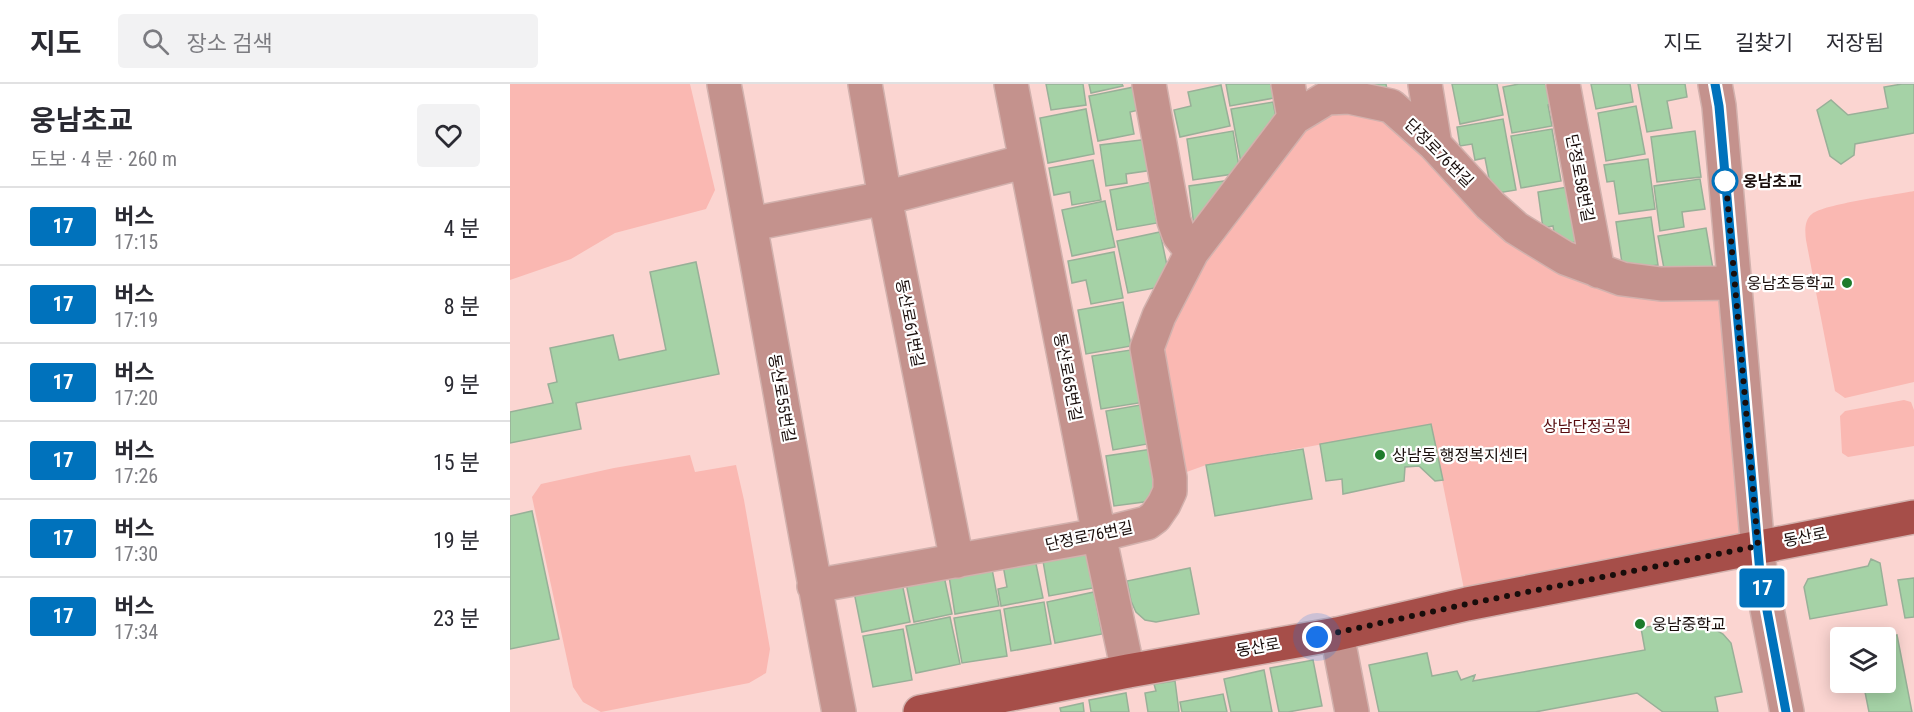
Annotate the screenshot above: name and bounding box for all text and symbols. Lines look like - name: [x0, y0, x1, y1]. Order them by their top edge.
- search box: [118, 14, 538, 68]
- icon: search: [139, 25, 172, 58]
- text: 지도: [30, 27, 82, 60]
- text: 장소 검색: [187, 31, 273, 56]
- text: 지도: [1663, 31, 1702, 55]
- text: 길찾기: [1735, 31, 1793, 55]
- text: 저장됨: [1826, 31, 1884, 55]
- text: 웅남초교: [30, 104, 133, 137]
- button: heart: [417, 104, 480, 167]
- street label: 단정로76번길: [1401, 115, 1477, 191]
- street label: 단정로58번길: [1562, 132, 1598, 224]
- text: 도보 · 4 분 · 260 m: [30, 147, 177, 171]
- marker: 웅남초교: [1712, 168, 1738, 194]
- place label: 웅남초교: [1743, 172, 1802, 191]
- text: 버스: [114, 204, 154, 229]
- text: 17: [52, 214, 74, 238]
- text: 4 분: [444, 216, 480, 241]
- text: 17:15: [114, 230, 158, 254]
- place label: 웅남초등학교: [1747, 274, 1835, 293]
- marker: 웅남초등학교: [1840, 276, 1854, 290]
- street label: 동산로61번길: [892, 277, 928, 369]
- text: 버스: [114, 282, 154, 307]
- text: 17: [52, 292, 74, 316]
- text: 8 분: [444, 294, 480, 319]
- text: 17:19: [114, 308, 158, 332]
- street label: 동산로65번길: [1050, 331, 1086, 423]
- street label: 동산로55번길: [765, 352, 799, 444]
- text: 버스: [114, 360, 154, 385]
- text: 17: [52, 370, 74, 394]
- text: 9 분: [444, 372, 480, 397]
- text: 17:20: [114, 386, 158, 410]
- park label: 상남단정공원: [1543, 417, 1631, 436]
- text: 버스: [114, 438, 154, 463]
- place label: 상남동 행정복지센터: [1392, 446, 1528, 465]
- text: 17: [52, 448, 74, 472]
- marker: 상남동 행정복지센터: [1373, 448, 1387, 462]
- text: 15 분: [433, 450, 480, 475]
- text: 17:26: [114, 464, 158, 488]
- text: 버스: [114, 516, 154, 541]
- street label: 단정로76번길: [1043, 517, 1135, 555]
- street label: 동산로: [1782, 523, 1829, 551]
- text: 17: [52, 526, 74, 550]
- text: 19 분: [433, 528, 480, 553]
- text: 17:30: [114, 542, 158, 566]
- line badge: 17: [1735, 568, 1789, 608]
- text: 17: [1751, 576, 1773, 600]
- text: 버스: [114, 594, 154, 619]
- text: 17: [52, 604, 74, 628]
- text: 23 분: [433, 606, 480, 631]
- place label: 웅남중학교: [1652, 615, 1726, 634]
- marker: 웅남중학교: [1633, 617, 1647, 631]
- text: 17:34: [114, 620, 158, 644]
- your location: [1302, 622, 1332, 652]
- map controls: [1830, 627, 1896, 693]
- button: layers: [1830, 627, 1896, 693]
- street label: 동산로: [1235, 634, 1282, 660]

